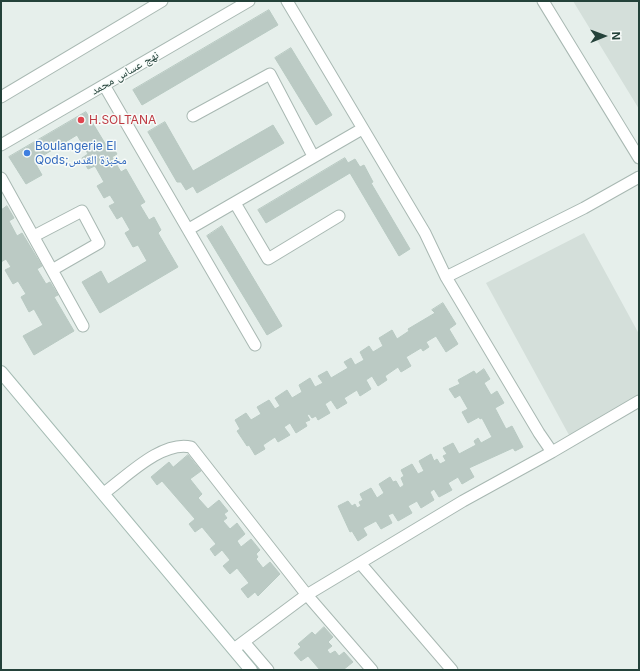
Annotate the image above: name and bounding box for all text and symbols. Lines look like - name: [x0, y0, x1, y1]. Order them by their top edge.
- north arrow: [584, 16, 624, 56]
- text: N: [609, 31, 623, 40]
- street label: نهج عساس محمد: [89, 48, 161, 98]
- place label: H.SOLTANA: [89, 113, 156, 127]
- marker: H.SOLTANA: [76, 115, 86, 125]
- place label: Boulangerie El Qods;مخبزة القدس: [35, 139, 127, 167]
- marker: Boulangerie El Qods;مخبزة القدس: [22, 148, 32, 158]

